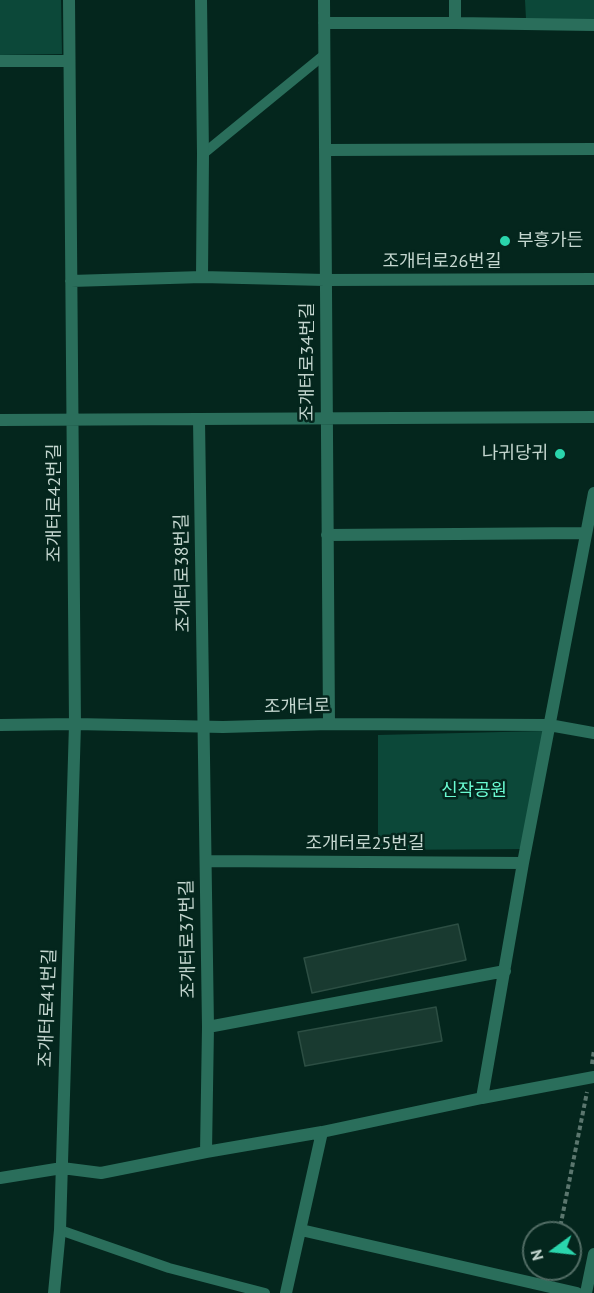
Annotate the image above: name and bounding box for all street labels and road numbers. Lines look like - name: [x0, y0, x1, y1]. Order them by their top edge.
- street label: 조개터로26번길: [383, 251, 501, 273]
- street label: 조개터로34번길: [297, 303, 319, 421]
- street label: 조개터로42번길: [44, 444, 66, 562]
- street label: 조개터로38번길: [171, 513, 195, 633]
- street label: 조개터로: [264, 696, 330, 718]
- street label: 조개터로25번길: [306, 833, 424, 855]
- street label: 조개터로37번길: [176, 879, 200, 999]
- street label: 조개터로41번길: [35, 948, 61, 1068]

